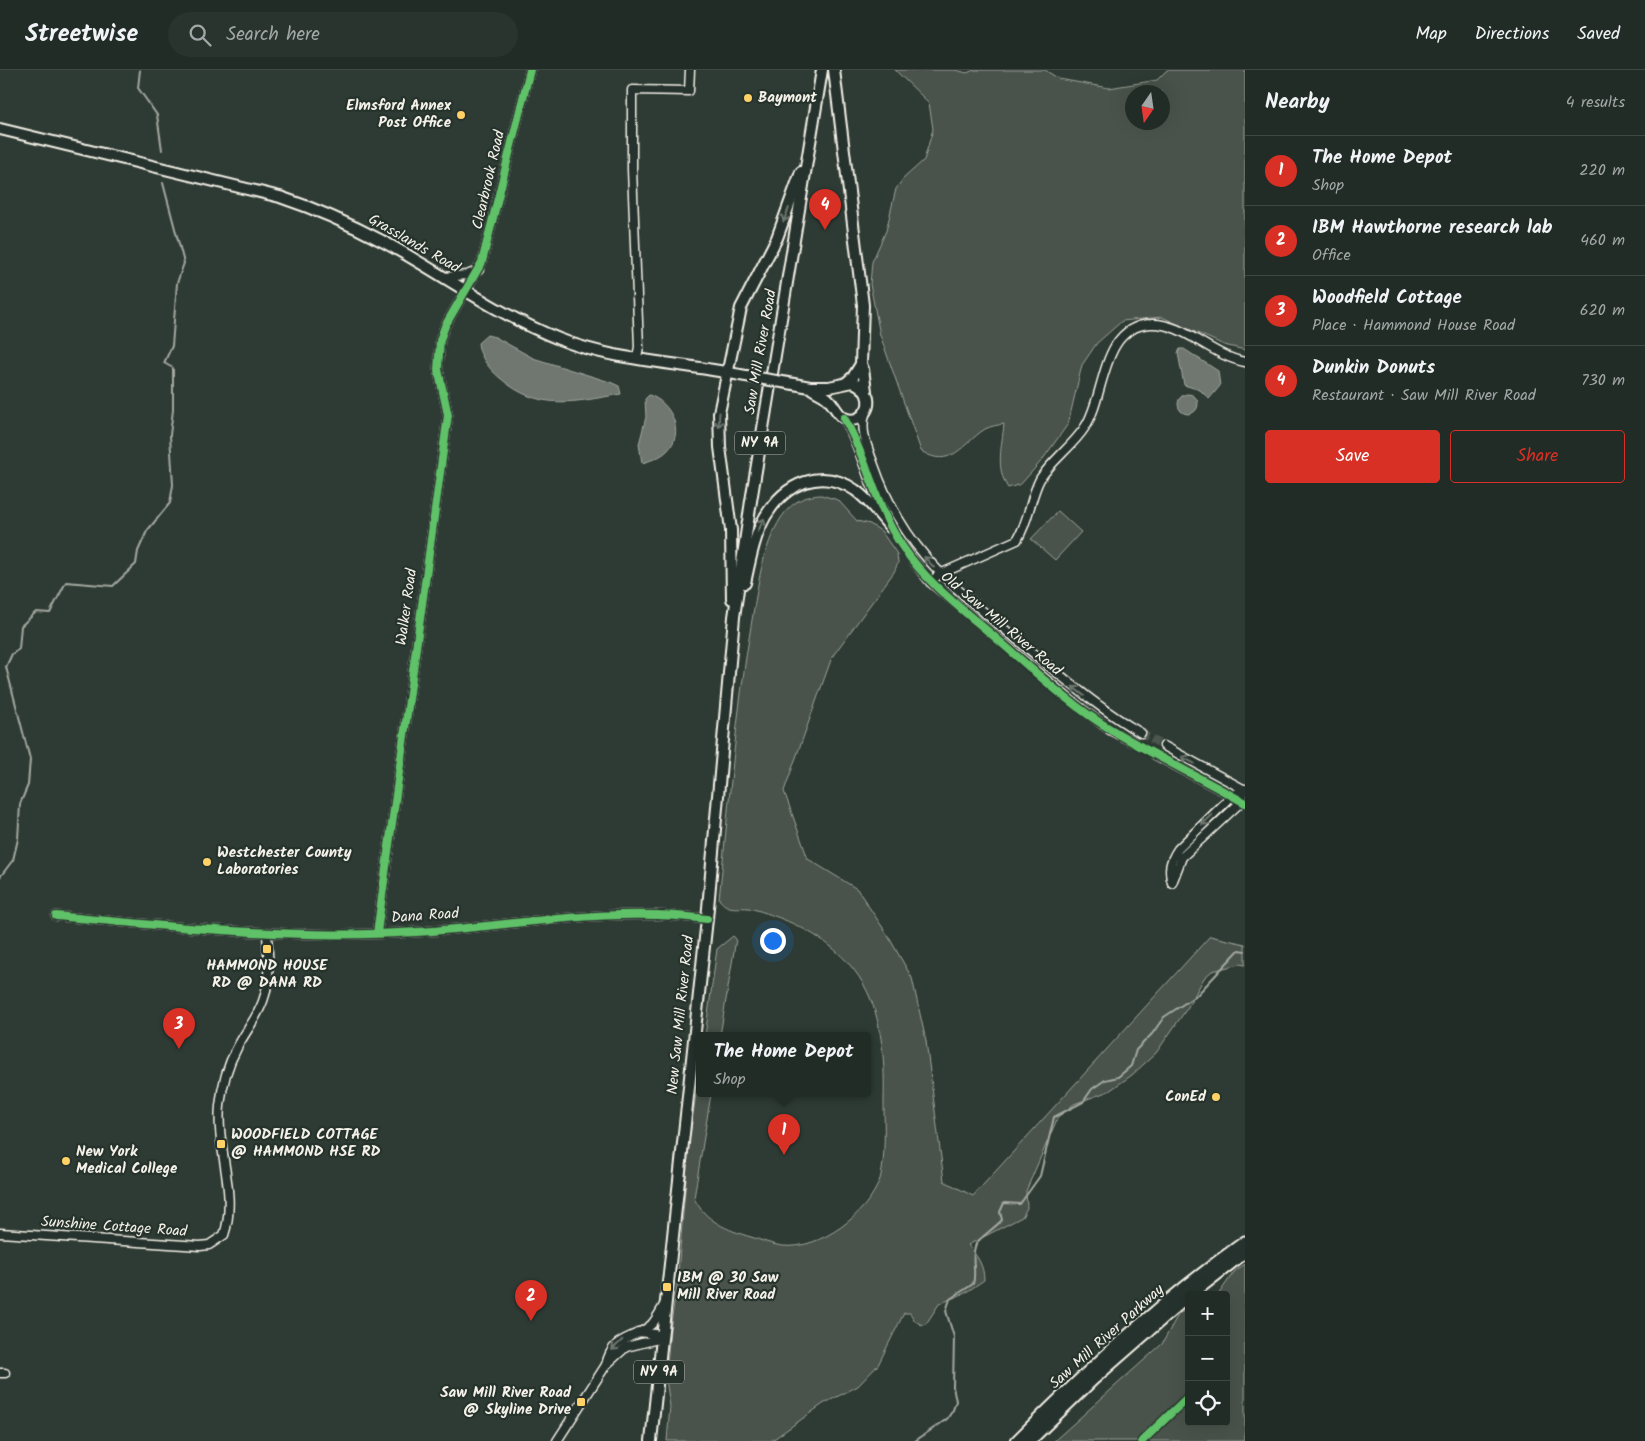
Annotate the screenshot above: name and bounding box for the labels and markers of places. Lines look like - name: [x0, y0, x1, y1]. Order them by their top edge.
- place label: Baymont: [758, 86, 817, 110]
- marker: Baymont: [742, 92, 754, 104]
- place label: Elmsford Annex Post Office: [346, 94, 452, 135]
- marker: Elmsford Annex Post Office: [455, 109, 467, 121]
- pin: 4: [809, 189, 841, 230]
- place label: Westchester County Laboratories: [217, 841, 352, 882]
- marker: Westchester County Laboratories: [201, 856, 213, 868]
- marker: HAMMOND HOUSE RD @ DANA RD: [261, 943, 273, 955]
- place label: HAMMOND HOUSE RD @ DANA RD: [207, 954, 328, 995]
- pin: 3: [163, 1008, 195, 1049]
- place label: ConEd: [1165, 1085, 1207, 1109]
- marker: ConEd: [1210, 1091, 1222, 1103]
- pin: 1: [768, 1114, 800, 1155]
- place label: WOODFIELD COTTAGE @ HAMMOND HSE RD: [231, 1123, 380, 1164]
- marker: WOODFIELD COTTAGE @ HAMMOND HSE RD: [215, 1138, 227, 1150]
- place label: New York Medical College: [76, 1140, 178, 1181]
- marker: New York Medical College: [60, 1155, 72, 1167]
- place label: IBM @ 30 Saw Mill River Road: [677, 1266, 779, 1307]
- pin: 2: [515, 1280, 547, 1321]
- marker: IBM @ 30 Saw Mill River Road: [661, 1281, 673, 1293]
- place label: Saw Mill River Road @ Skyline Drive: [440, 1381, 572, 1422]
- marker: Saw Mill River Road @ Skyline Drive: [575, 1396, 587, 1408]

